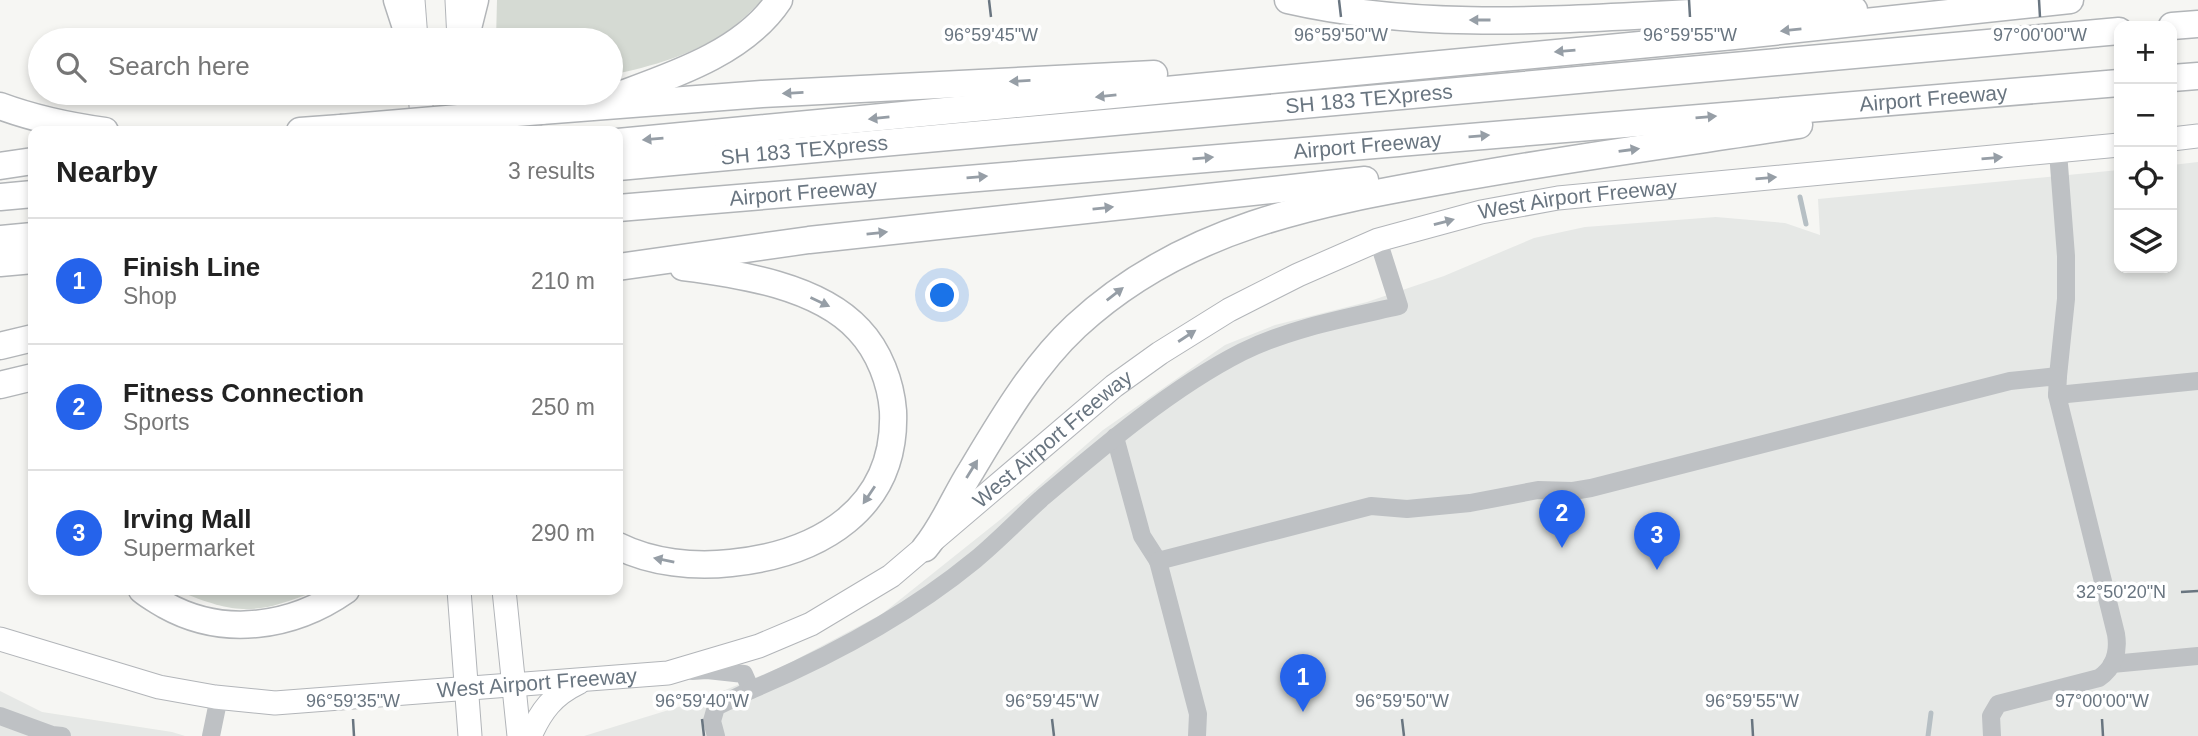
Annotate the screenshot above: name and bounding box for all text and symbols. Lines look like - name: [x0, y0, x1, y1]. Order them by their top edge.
- one-way arrow: [1469, 14, 1491, 26]
- map controls: [2114, 21, 2177, 273]
- button: +: [2114, 21, 2177, 84]
- text: 96°59'45"W: [944, 25, 1038, 45]
- text: 96°59'50"W: [1294, 25, 1388, 45]
- text: 96°59'55"W: [1643, 25, 1737, 45]
- one-way arrow: [1780, 25, 1802, 36]
- text: 97°00'00"W: [1993, 25, 2087, 45]
- search box: [28, 28, 623, 105]
- one-way arrow: [1554, 46, 1576, 57]
- icon: search: [52, 48, 90, 86]
- text: Search here: [108, 51, 250, 81]
- one-way arrow: [1009, 76, 1031, 87]
- street label: SH 183 TEXpress: [1284, 79, 1453, 117]
- street label: Airport Freeway: [1859, 80, 2009, 116]
- button: −: [2114, 84, 2177, 147]
- one-way arrow: [782, 87, 804, 98]
- one-way arrow: [1094, 91, 1116, 102]
- one-way arrow: [1695, 111, 1717, 122]
- one-way arrow: [868, 113, 890, 124]
- street label: Airport Freeway: [1293, 127, 1443, 163]
- one-way arrow: [1468, 130, 1490, 141]
- street label: SH 183 TEXpress: [720, 131, 889, 169]
- one-way arrow: [641, 134, 663, 145]
- one-way arrow: [1618, 144, 1640, 155]
- button: locate: [2114, 147, 2177, 210]
- one-way arrow: [1192, 152, 1214, 163]
- one-way arrow: [1982, 152, 2004, 163]
- text: Nearby: [56, 155, 158, 188]
- text: 3 results: [508, 158, 595, 184]
- one-way arrow: [966, 171, 988, 182]
- one-way arrow: [1755, 172, 1777, 183]
- street label: Airport Freeway: [728, 174, 879, 210]
- street label: West Airport Freeway: [1476, 175, 1679, 223]
- one-way arrow: [1092, 202, 1114, 213]
- button: layers: [2114, 210, 2177, 273]
- one-way arrow: [1434, 216, 1455, 226]
- one-way arrow: [866, 227, 888, 238]
- text: Finish Line: [123, 252, 260, 282]
- text: 1: [73, 268, 85, 294]
- text: 210 m: [531, 268, 595, 294]
- your location: [925, 278, 959, 312]
- text: Shop: [123, 283, 177, 309]
- one-way arrow: [1106, 286, 1124, 301]
- one-way arrow: [810, 296, 830, 308]
- one-way arrow: [1177, 329, 1197, 342]
- street label: West Airport Freeway: [968, 365, 1136, 512]
- text: Fitness Connection: [123, 378, 364, 408]
- text: 2: [73, 394, 85, 420]
- text: 250 m: [531, 394, 595, 420]
- text: Sports: [123, 409, 189, 435]
- one-way arrow: [966, 459, 979, 478]
- one-way arrow: [862, 486, 876, 504]
- pin: 2: [1539, 490, 1585, 548]
- text: Irving Mall: [123, 504, 252, 534]
- pin: 3: [1634, 512, 1680, 570]
- text: 3: [73, 520, 85, 546]
- text: 290 m: [531, 520, 595, 546]
- text: Supermarket: [123, 535, 255, 561]
- one-way arrow: [653, 554, 675, 565]
- text: 32°50'20"N: [2076, 582, 2166, 602]
- pin: 1: [1280, 654, 1326, 712]
- street label: West Airport Freeway: [436, 663, 638, 702]
- text: 96°59'35"W: [306, 691, 400, 711]
- text: 96°59'40"W: [655, 691, 749, 711]
- text: 96°59'45"W: [1005, 691, 1099, 711]
- text: 96°59'50"W: [1355, 691, 1449, 711]
- text: 96°59'55"W: [1705, 691, 1799, 711]
- text: 97°00'00"W: [2055, 691, 2149, 711]

